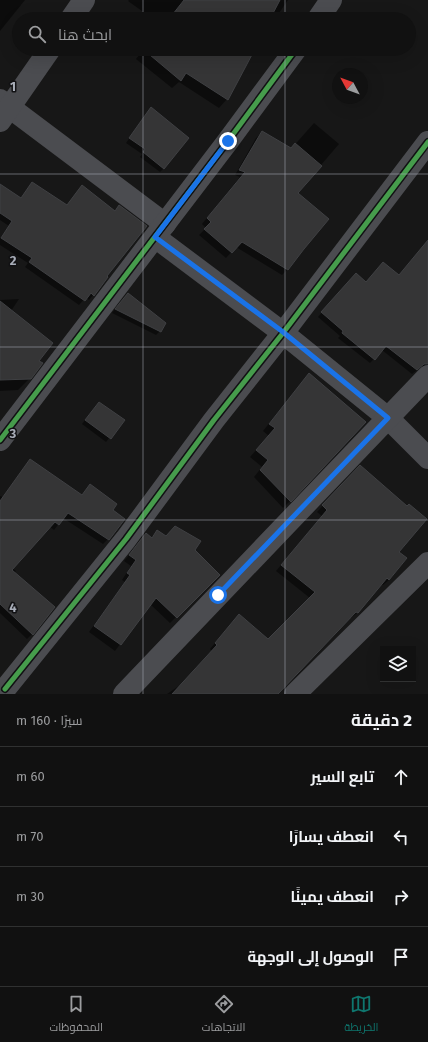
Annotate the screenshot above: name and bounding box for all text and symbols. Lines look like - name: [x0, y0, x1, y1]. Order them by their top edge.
- search box: [12, 12, 416, 56]
- icon: search: [26, 23, 48, 45]
- text: ابحث هنا: [58, 26, 112, 44]
- north arrow: [332, 68, 368, 104]
- text: 1: [10, 79, 16, 94]
- route end: [219, 132, 237, 150]
- text: 2: [10, 253, 17, 268]
- text: 3: [9, 426, 17, 441]
- route start: [209, 586, 227, 604]
- text: 4: [9, 600, 17, 615]
- map controls: [380, 646, 416, 682]
- button: layers: [380, 646, 416, 682]
- text: 2 دقيقة: [351, 710, 412, 731]
- text: سيرًا · 160 m: [16, 713, 82, 728]
- icon: ahead: [390, 766, 412, 788]
- text: تابع السير: [311, 768, 374, 786]
- text: 60 m: [16, 769, 45, 784]
- icon: left: [390, 826, 412, 848]
- text: انعطف يسارًا: [289, 828, 374, 846]
- text: 70 m: [16, 829, 43, 844]
- icon: right: [390, 886, 412, 908]
- text: انعطف يمينًا: [290, 888, 374, 906]
- text: 30 m: [16, 889, 44, 904]
- icon: arrive: [390, 946, 412, 968]
- text: الوصول إلى الوجهة: [247, 948, 374, 966]
- tab: المحفوظات: [49, 993, 103, 1037]
- tab: الاتجاهات: [202, 993, 245, 1037]
- tab: الخريطة: [344, 993, 379, 1037]

